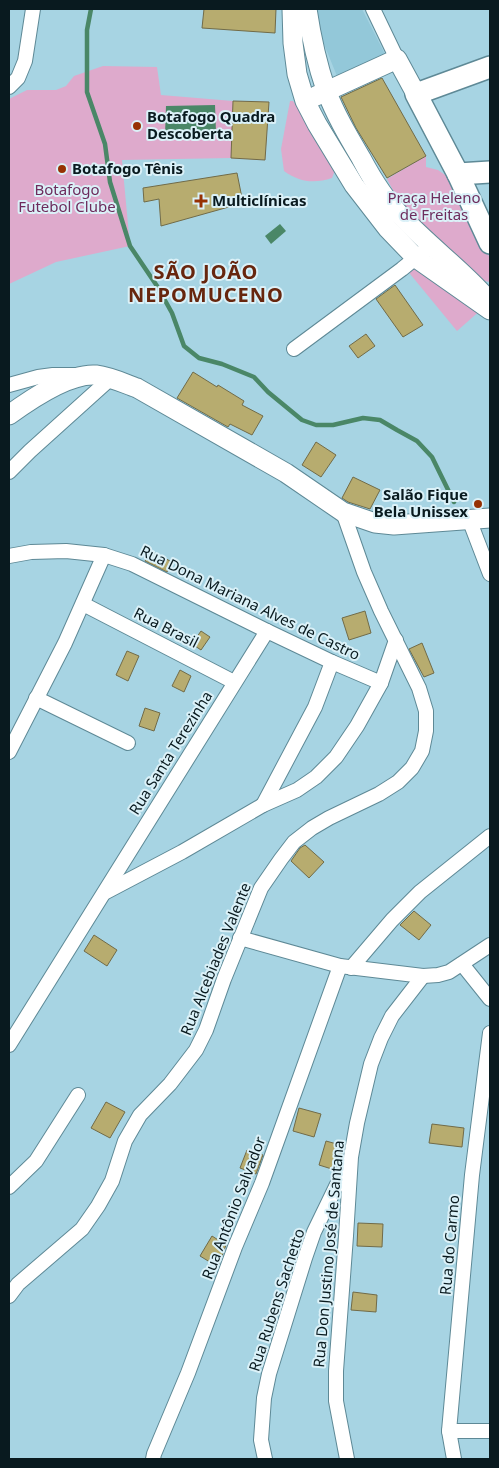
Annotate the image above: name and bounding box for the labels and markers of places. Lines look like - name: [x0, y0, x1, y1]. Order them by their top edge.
- place label: Botafogo Quadra Descoberta: [147, 106, 275, 143]
- marker: Botafogo Quadra Descoberta: [131, 120, 143, 132]
- place label: Botafogo Tênis: [72, 158, 183, 178]
- marker: Botafogo Tênis: [56, 163, 68, 175]
- place label: Multiclínicas: [212, 190, 307, 210]
- marker: Multiclínicas: [194, 194, 208, 208]
- place label: Salão Fique Bela Unissex: [374, 484, 468, 521]
- marker: Salão Fique Bela Unissex: [472, 498, 484, 510]

